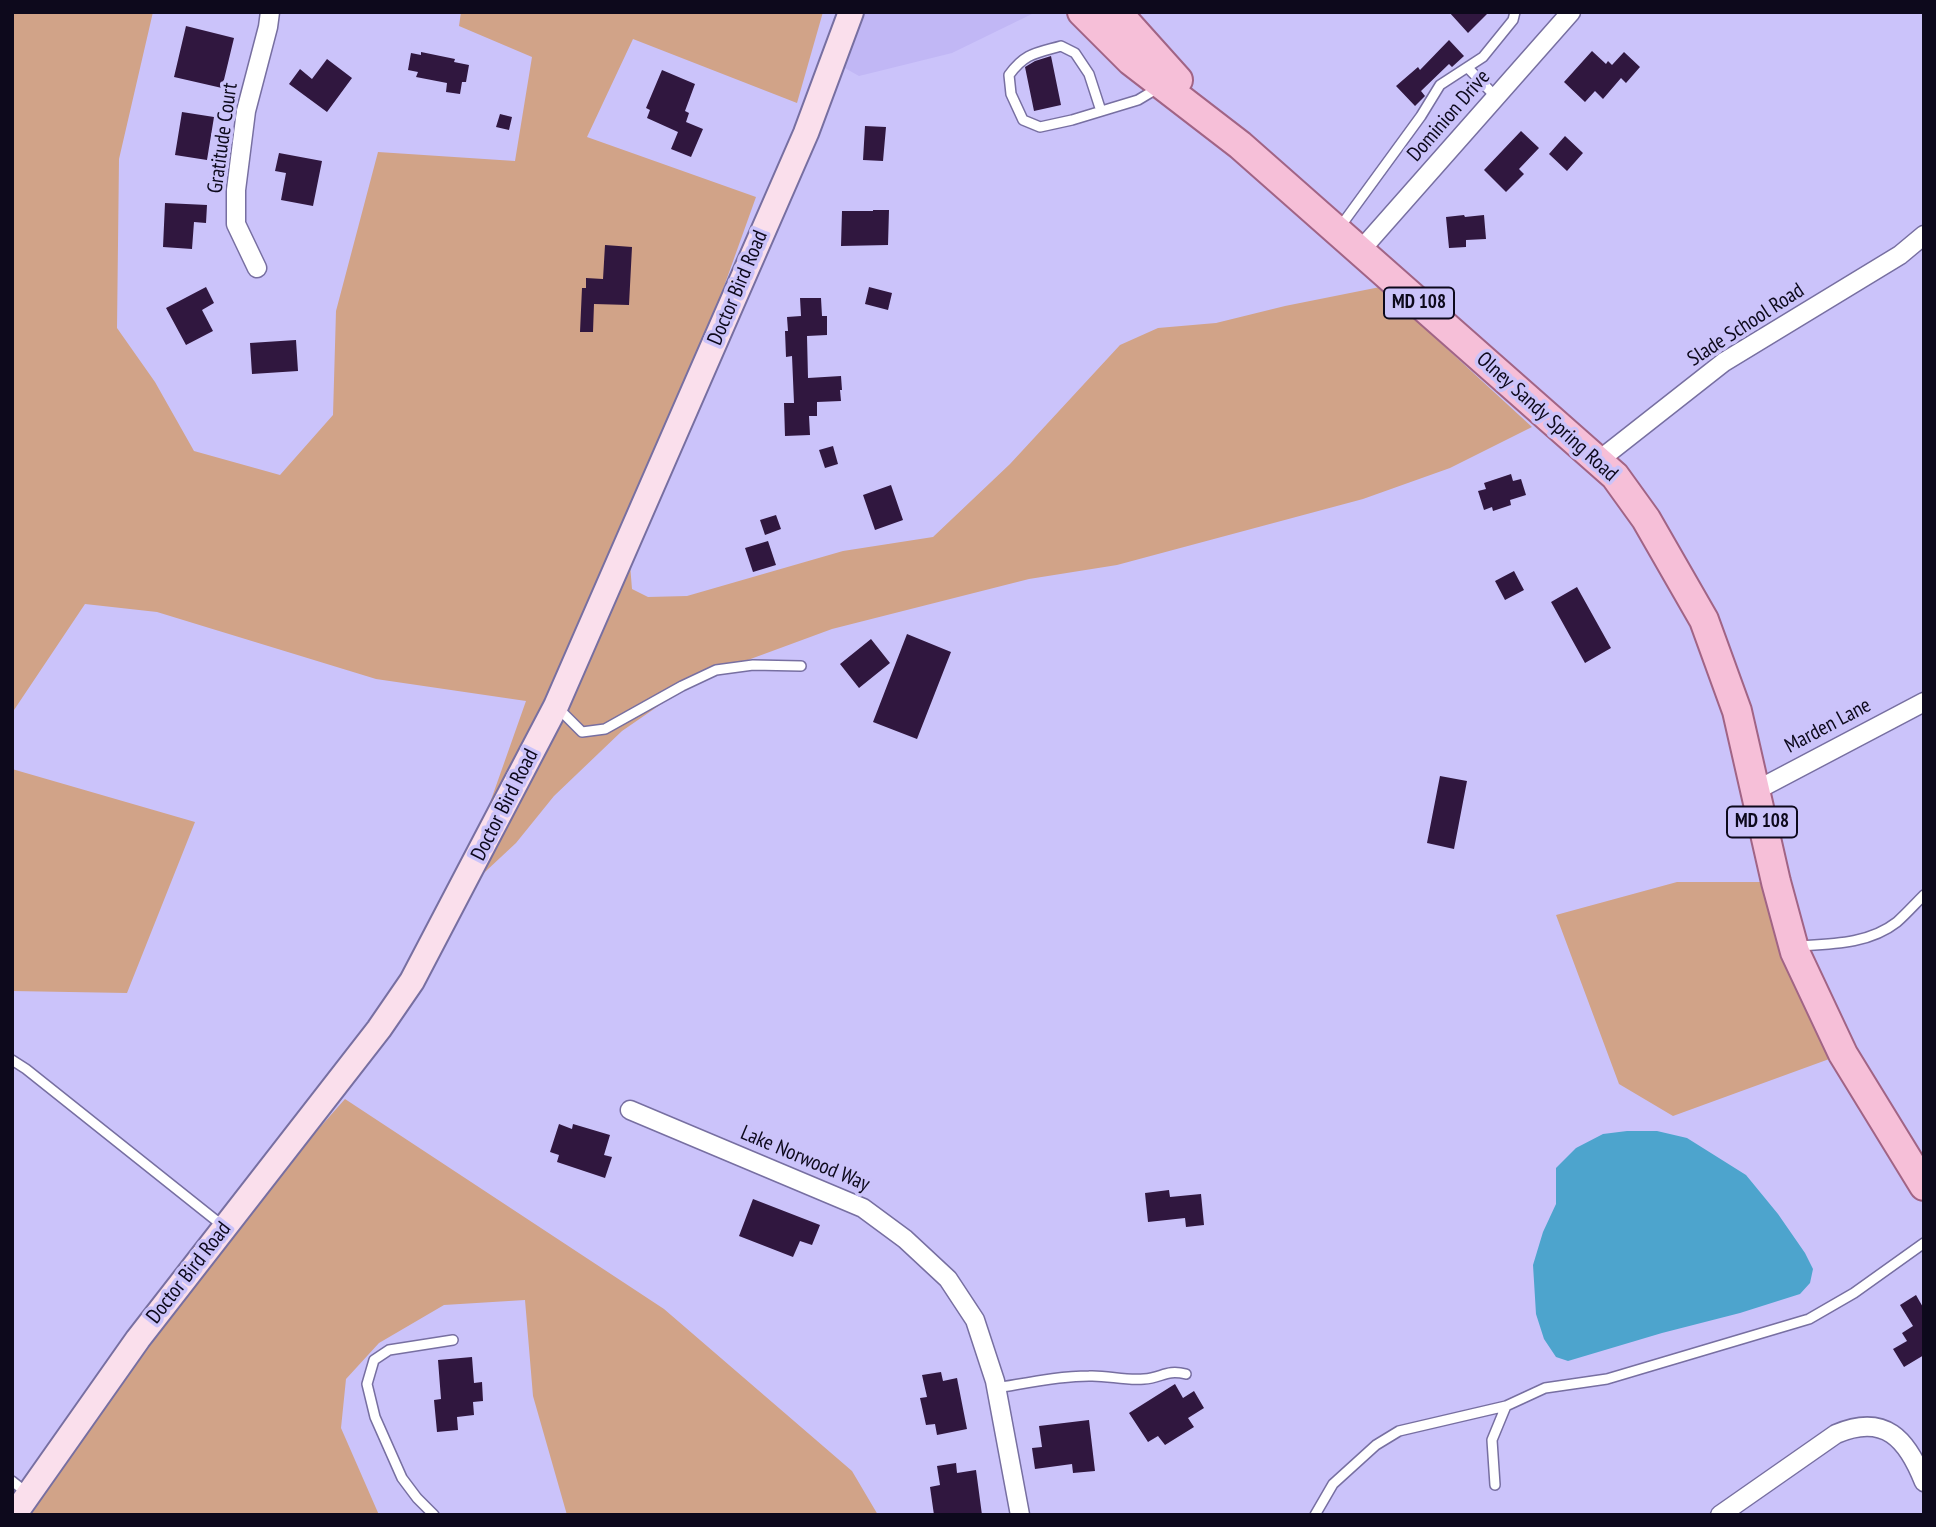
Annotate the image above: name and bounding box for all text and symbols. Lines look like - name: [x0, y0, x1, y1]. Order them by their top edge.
- street label: Dominion Drive: [1402, 65, 1496, 167]
- street label: Gratitude Court: [203, 81, 243, 195]
- street label: Doctor Bird Road: [703, 227, 773, 349]
- street label: Slade School Road: [1683, 278, 1809, 372]
- road number: MD 108: [1384, 288, 1454, 318]
- street label: Olney Sandy Spring Road: [1471, 347, 1623, 487]
- street label: Marden Lane: [1781, 693, 1875, 759]
- street label: Doctor Bird Road: [466, 745, 544, 865]
- road number: MD 108: [1727, 806, 1797, 838]
- street label: Lake Norwood Way: [737, 1121, 873, 1197]
- street label: Doctor Bird Road: [142, 1217, 236, 1329]

